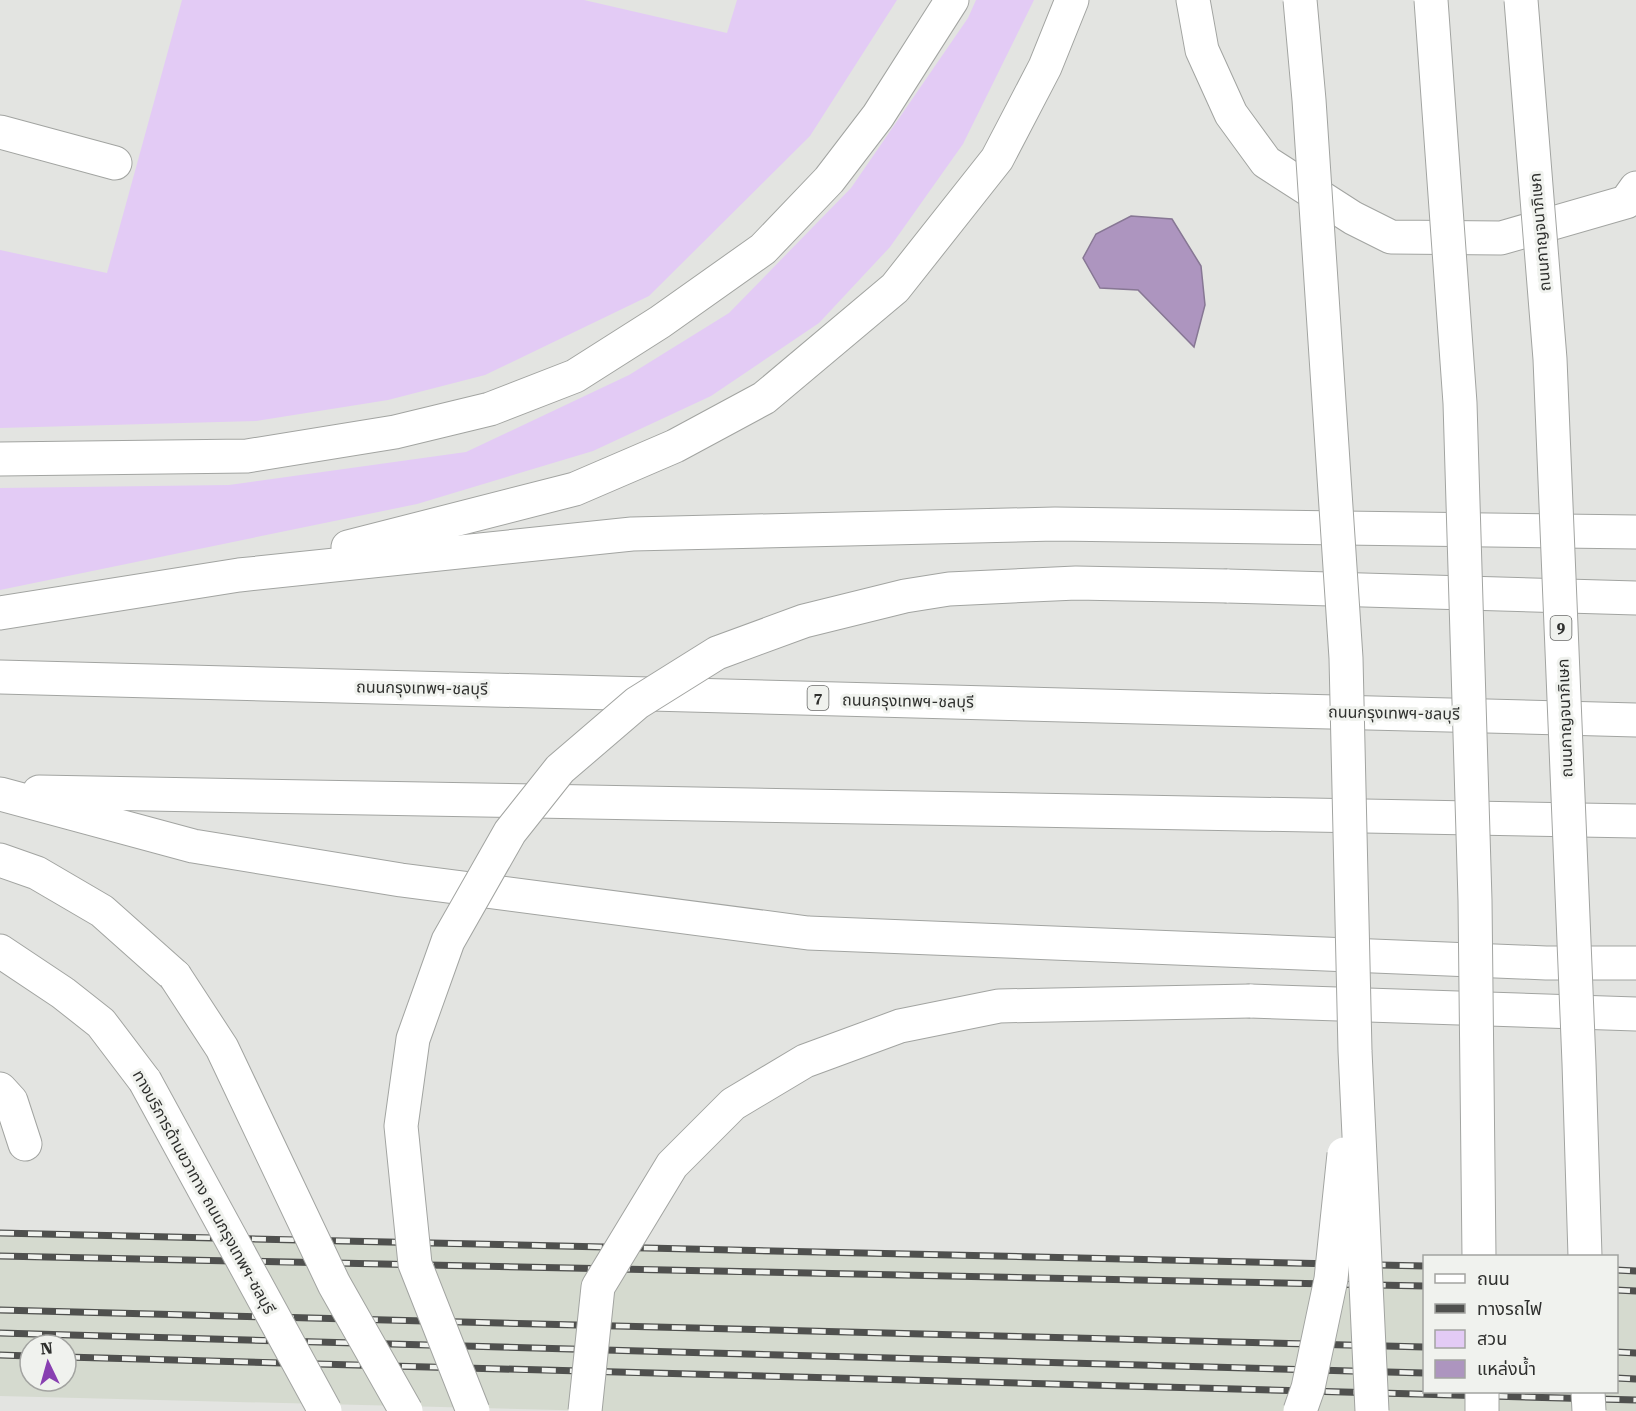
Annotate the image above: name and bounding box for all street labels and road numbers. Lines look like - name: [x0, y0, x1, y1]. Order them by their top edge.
- street label: ถนนกาญจนาภิเษก: [1525, 172, 1555, 292]
- road number: 9: [1550, 616, 1572, 640]
- street label: ถนนกาญจนาภิเษก: [1553, 658, 1577, 778]
- street label: ถนนกรุงเทพฯ-ชลบุรี: [356, 677, 488, 699]
- road number: 7: [808, 686, 828, 710]
- street label: ถนนกรุงเทพฯ-ชลบุรี: [842, 690, 974, 712]
- street label: ถนนกรุงเทพฯ-ชลบุรี: [1328, 702, 1460, 724]
- street label: ทางบริการด้านขวาทาง ถนนกรุงเทพฯ-ชลบุรี: [129, 1067, 279, 1317]

